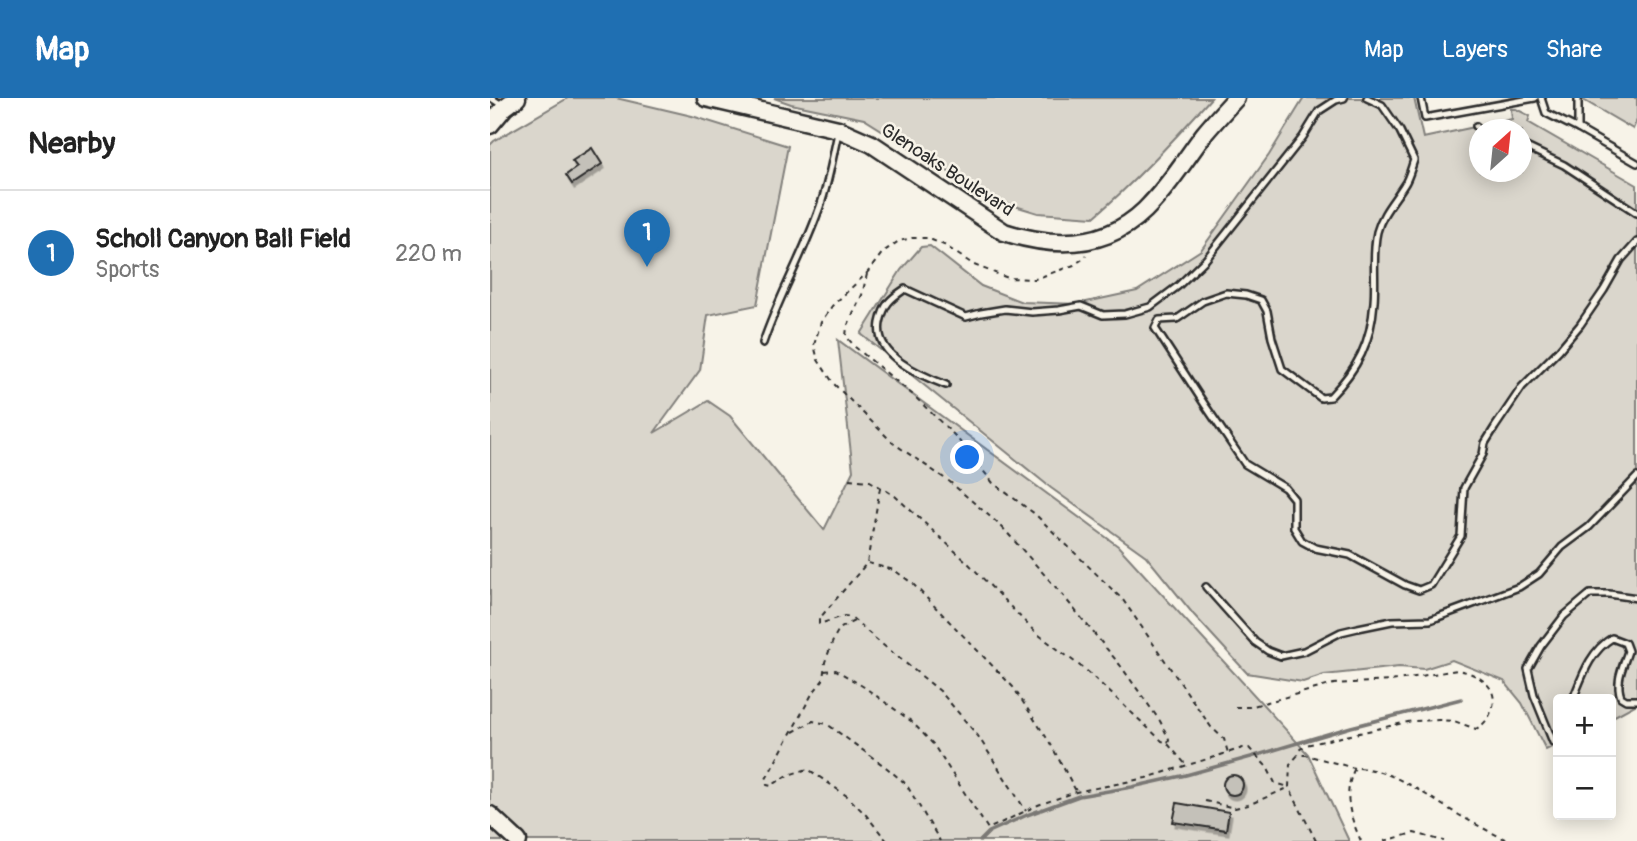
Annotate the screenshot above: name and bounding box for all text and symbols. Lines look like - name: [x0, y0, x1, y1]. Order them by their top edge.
- text: Map: [35, 29, 90, 70]
- text: Map: [1364, 35, 1404, 64]
- text: Layers: [1442, 35, 1508, 64]
- text: Share: [1546, 35, 1602, 64]
- street label: Glenoaks Boulevard: [876, 118, 1019, 222]
- north arrow: [1469, 119, 1532, 182]
- text: Nearby: [28, 125, 115, 162]
- pin: 1: [624, 209, 670, 267]
- text: Scholl Canyon Ball Field: [95, 223, 351, 255]
- text: 1: [47, 239, 56, 268]
- text: 220 m: [395, 239, 462, 268]
- text: Sports: [95, 255, 159, 284]
- your location: [950, 440, 984, 474]
- map controls: [1553, 694, 1616, 820]
- button: +: [1553, 694, 1616, 757]
- button: −: [1553, 757, 1616, 820]

